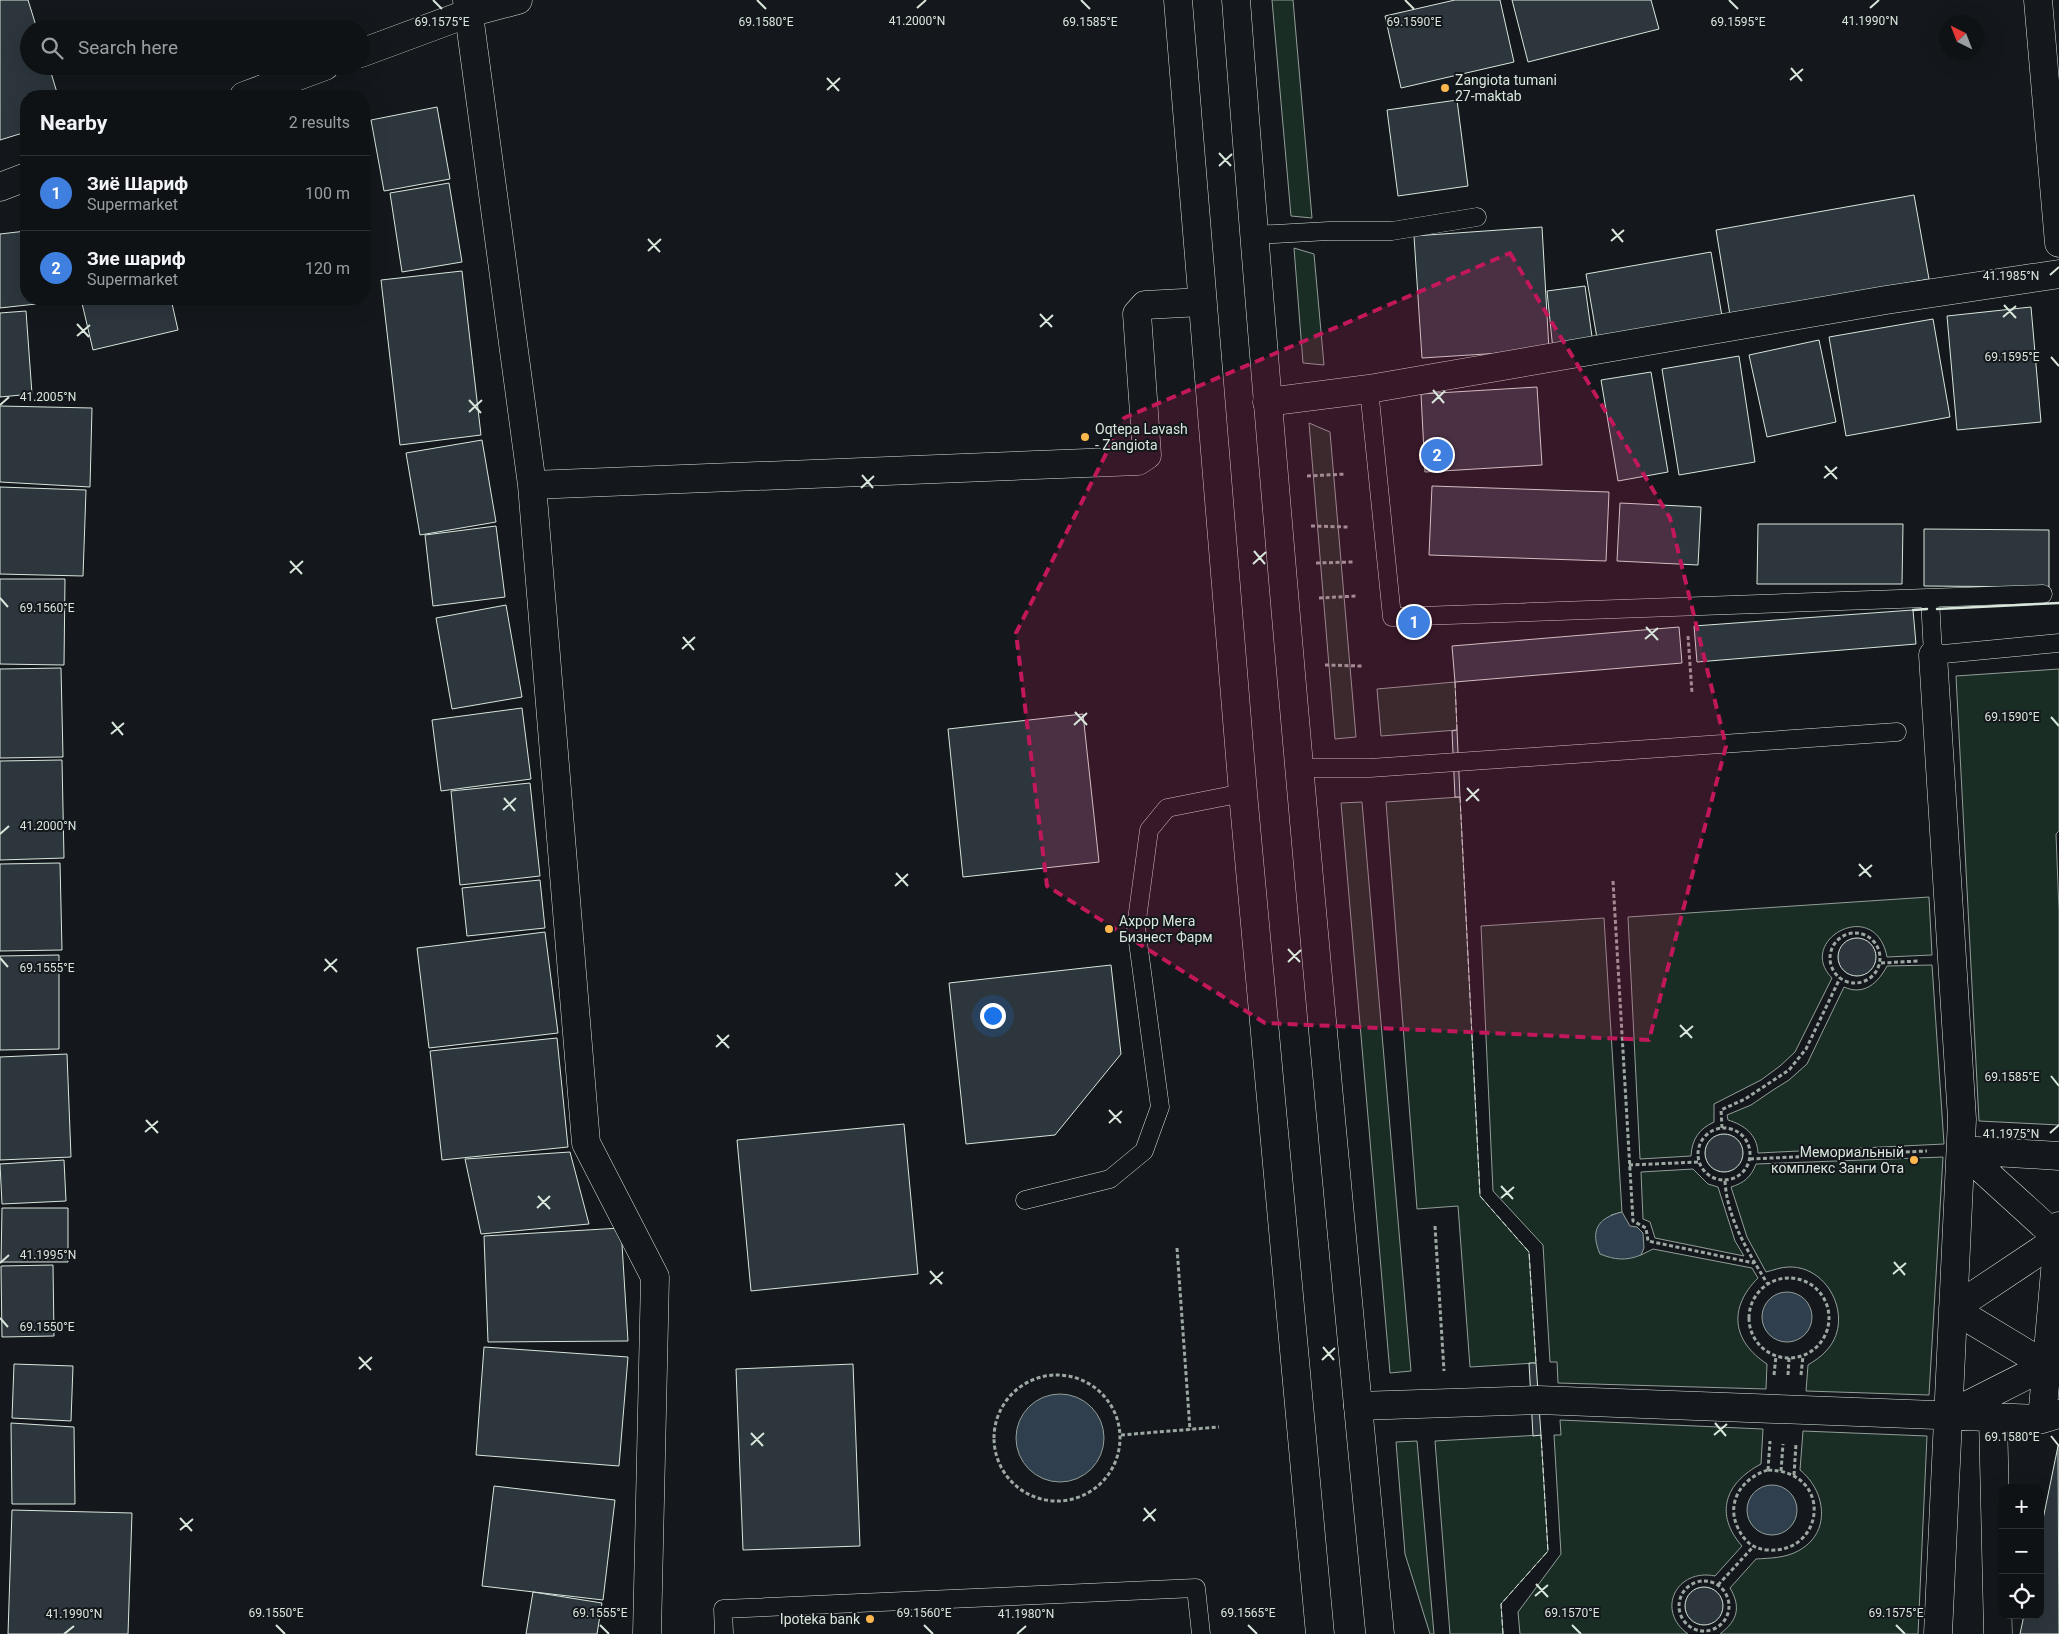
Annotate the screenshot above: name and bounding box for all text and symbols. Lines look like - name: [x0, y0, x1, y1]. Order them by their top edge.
- text: 41.2000°N: [889, 14, 945, 28]
- text: 41.1990°N: [1842, 14, 1898, 28]
- text: 69.1575°E: [415, 15, 470, 29]
- text: 69.1580°E: [739, 15, 794, 29]
- text: 69.1585°E: [1063, 15, 1118, 29]
- text: 69.1590°E: [1387, 15, 1442, 29]
- text: 69.1595°E: [1711, 15, 1766, 29]
- north arrow: [1939, 15, 1984, 60]
- search box: [20, 20, 370, 75]
- icon: search: [38, 34, 66, 62]
- text: Search here: [78, 36, 178, 59]
- place label: Zangiota tumani 27-maktab: [1455, 72, 1557, 104]
- marker: Zangiota tumani 27-maktab: [1439, 82, 1451, 94]
- text: Nearby: [40, 111, 107, 135]
- text: 2 results: [289, 113, 350, 132]
- text: Зиё Шариф: [87, 172, 188, 195]
- text: 1: [51, 184, 61, 203]
- text: 100 m: [305, 184, 350, 203]
- text: Supermarket: [87, 195, 178, 214]
- text: Зие шариф: [87, 247, 186, 270]
- text: 2: [51, 259, 61, 278]
- text: 120 m: [305, 259, 350, 278]
- text: 41.1985°N: [1983, 269, 2039, 283]
- text: Supermarket: [87, 270, 178, 289]
- text: 69.1595°E: [1985, 350, 2040, 364]
- text: 41.2005°N: [20, 390, 76, 404]
- place label: Oqtepa Lavash - Zangiota: [1095, 421, 1188, 453]
- marker: Oqtepa Lavash - Zangiota: [1079, 431, 1091, 443]
- pin: 2: [1421, 436, 1453, 474]
- text: 69.1560°E: [20, 601, 75, 615]
- pin: 1: [1398, 603, 1430, 641]
- text: 69.1590°E: [1985, 710, 2040, 724]
- text: 41.2000°N: [20, 819, 76, 833]
- place label: Ахрор Мега Бизнест Фарм: [1119, 913, 1213, 945]
- marker: Ахрор Мега Бизнест Фарм: [1103, 923, 1115, 935]
- text: 69.1555°E: [20, 961, 75, 975]
- your location: [980, 1003, 1006, 1029]
- text: 69.1585°E: [1985, 1070, 2040, 1084]
- text: 41.1975°N: [1983, 1127, 2039, 1141]
- place label: Мемориальный комплекс Занги Ота: [1771, 1144, 1904, 1176]
- marker: Мемориальный комплекс Занги Ота: [1908, 1154, 1920, 1166]
- text: 41.1995°N: [20, 1248, 76, 1262]
- text: 69.1550°E: [20, 1320, 75, 1334]
- text: 69.1580°E: [1985, 1430, 2040, 1444]
- map controls: [1999, 1484, 2044, 1619]
- button: +: [1999, 1484, 2044, 1529]
- button: −: [1999, 1529, 2044, 1574]
- button: locate: [1999, 1574, 2044, 1619]
- text: 69.1550°E: [249, 1606, 304, 1620]
- text: 69.1555°E: [573, 1606, 628, 1620]
- text: 69.1560°E: [897, 1606, 952, 1620]
- text: 69.1565°E: [1221, 1606, 1276, 1620]
- text: 69.1570°E: [1545, 1606, 1600, 1620]
- text: 69.1575°E: [1869, 1606, 1924, 1620]
- text: 41.1990°N: [46, 1607, 102, 1621]
- text: 41.1980°N: [998, 1607, 1054, 1621]
- place label: Ipoteka bank: [780, 1611, 861, 1627]
- marker: Ipoteka bank: [864, 1613, 876, 1625]

